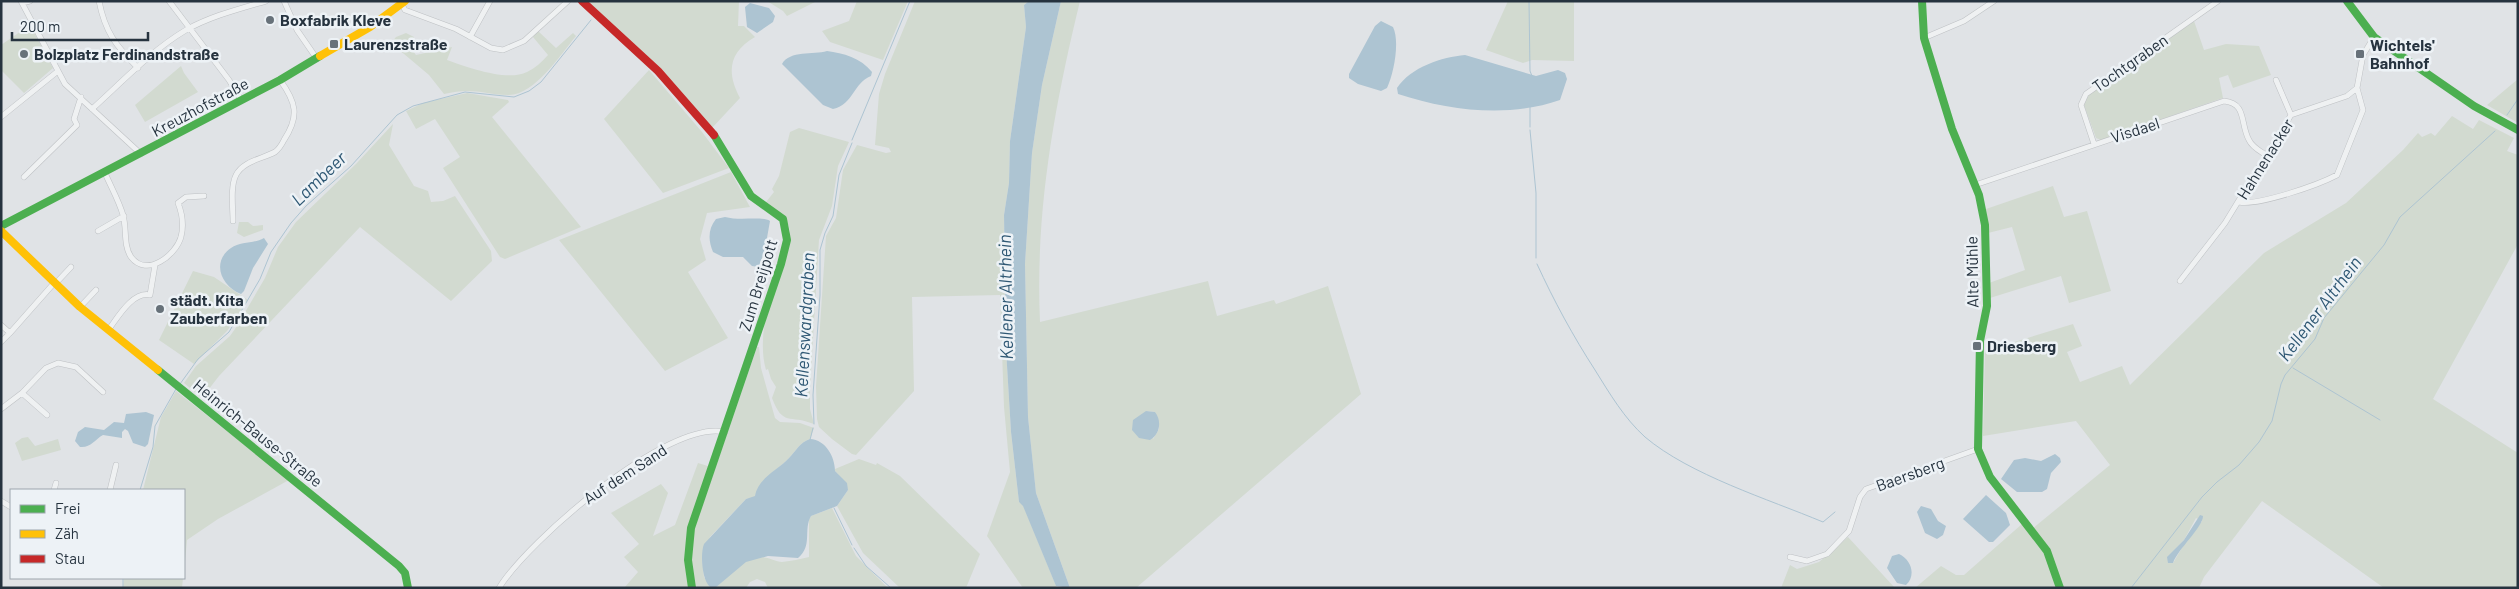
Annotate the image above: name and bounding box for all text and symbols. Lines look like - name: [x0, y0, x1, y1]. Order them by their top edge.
- scale bar: [12, 10, 149, 42]
- place label: Boxfabrik Kleve: [280, 10, 392, 29]
- marker: Boxfabrik Kleve: [264, 14, 276, 26]
- text: 200 m: [20, 17, 60, 35]
- street label: Tochtgraben: [2088, 30, 2171, 96]
- place label: Laurenzstraße: [344, 34, 448, 53]
- place label: Wichtels' Bahnhof: [2370, 35, 2435, 72]
- marker: Laurenzstraße: [328, 38, 340, 50]
- place label: Bolzplatz Ferdinandstraße: [34, 44, 220, 63]
- marker: Bolzplatz Ferdinandstraße: [18, 48, 30, 60]
- marker: Wichtels' Bahnhof: [2354, 48, 2366, 60]
- street label: Kreuzhofstraße: [148, 73, 252, 140]
- street label: Visdael: [2108, 113, 2162, 146]
- street label: Hahnenacker: [2232, 115, 2297, 203]
- water label: Lambeer: [286, 146, 351, 210]
- water label: Kellener Altrhein: [993, 234, 1017, 360]
- street label: Alte Mühle: [1961, 236, 1982, 308]
- street label: Zum Breijpott: [735, 237, 781, 333]
- water label: Kellenswardgraben: [789, 252, 819, 398]
- water label: Kellener Altrhein: [2273, 252, 2366, 365]
- place label: städt. Kita Zauberfarben: [170, 290, 267, 327]
- marker: städt. Kita Zauberfarben: [154, 303, 166, 315]
- place label: Driesberg: [1987, 336, 2056, 355]
- marker: Driesberg: [1971, 340, 1983, 352]
- street label: Heinrich-Bause-Straße: [190, 375, 327, 491]
- street label: Auf dem Sand: [579, 440, 670, 508]
- street label: Baersberg: [1873, 452, 1947, 495]
- legend: [10, 489, 185, 579]
- text: Frei: [55, 499, 81, 517]
- text: Zäh: [55, 524, 79, 542]
- text: Stau: [55, 549, 85, 567]

